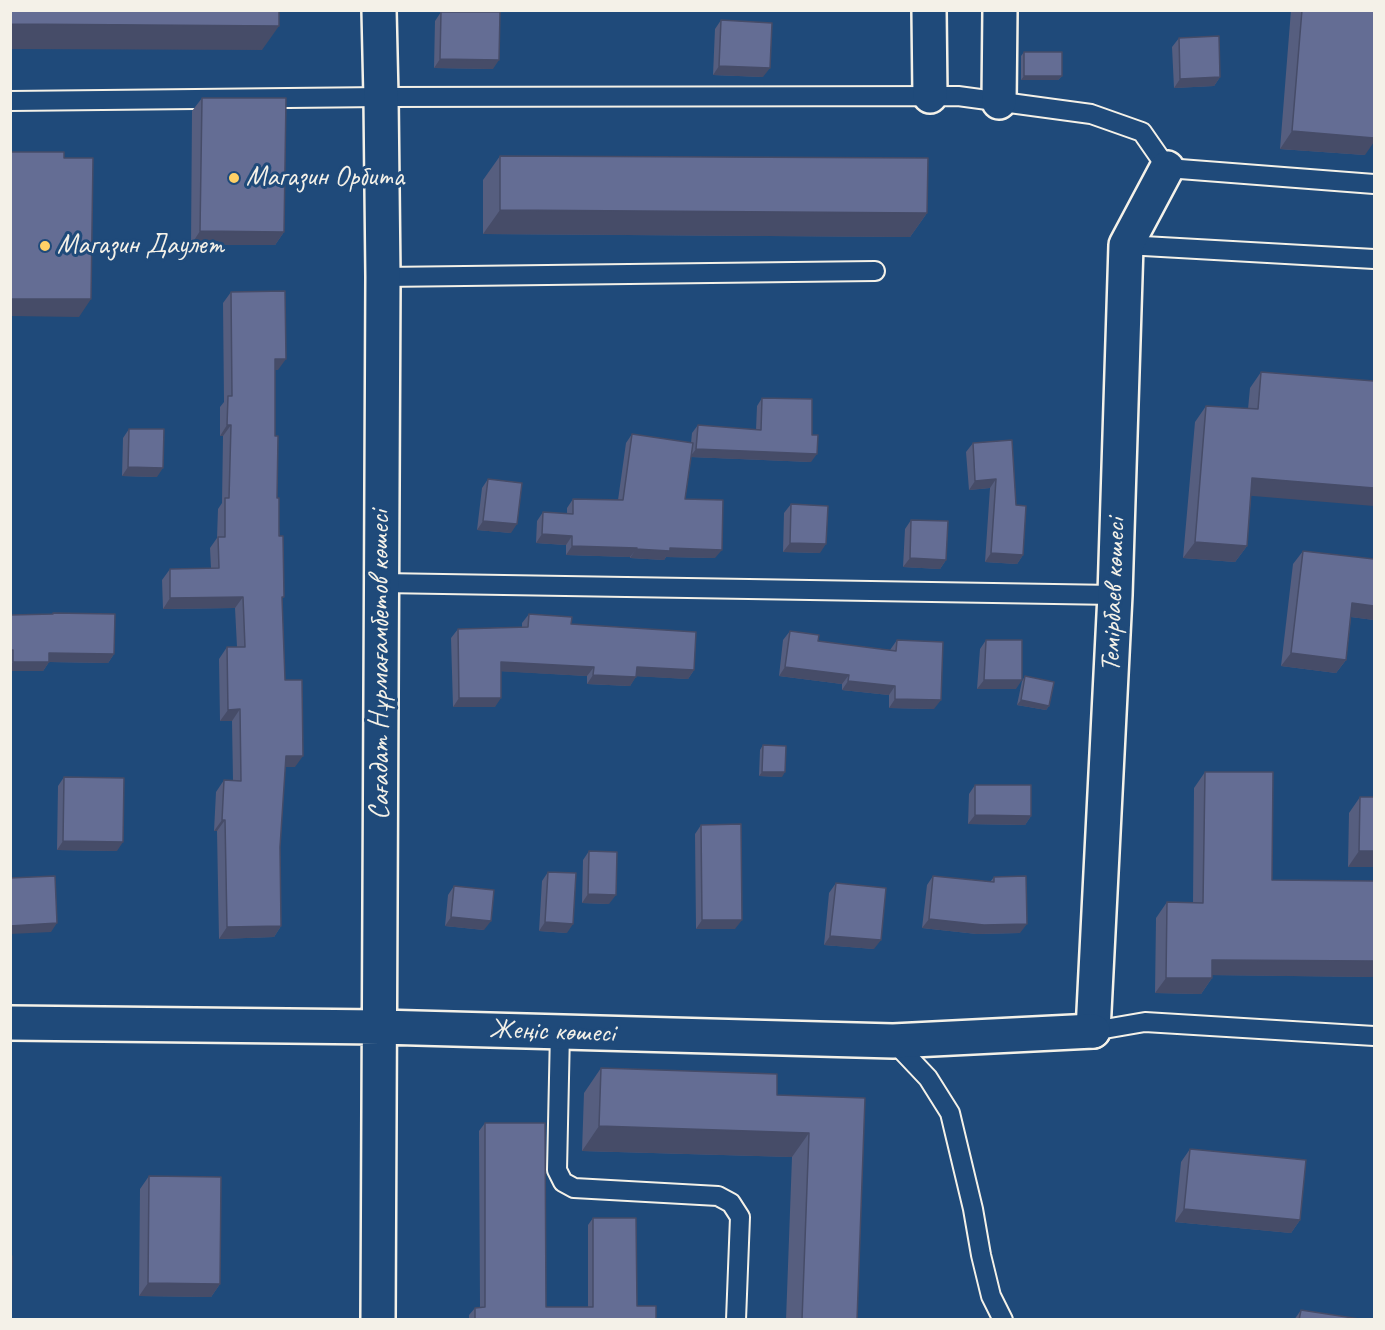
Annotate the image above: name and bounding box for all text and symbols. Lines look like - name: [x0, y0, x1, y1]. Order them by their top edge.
- place label: Магазин Орбита: [246, 161, 404, 195]
- marker: Магазин Орбита: [227, 171, 241, 185]
- place label: Магазин Даулет: [57, 229, 224, 263]
- marker: Магазин Даулет: [38, 239, 52, 253]
- street label: Сағадат Нұрмағамбетов көшесі: [364, 510, 398, 820]
- street label: Темірбаев көшесі: [1095, 517, 1133, 673]
- street label: Жеңіс көшесі: [488, 1013, 616, 1051]

